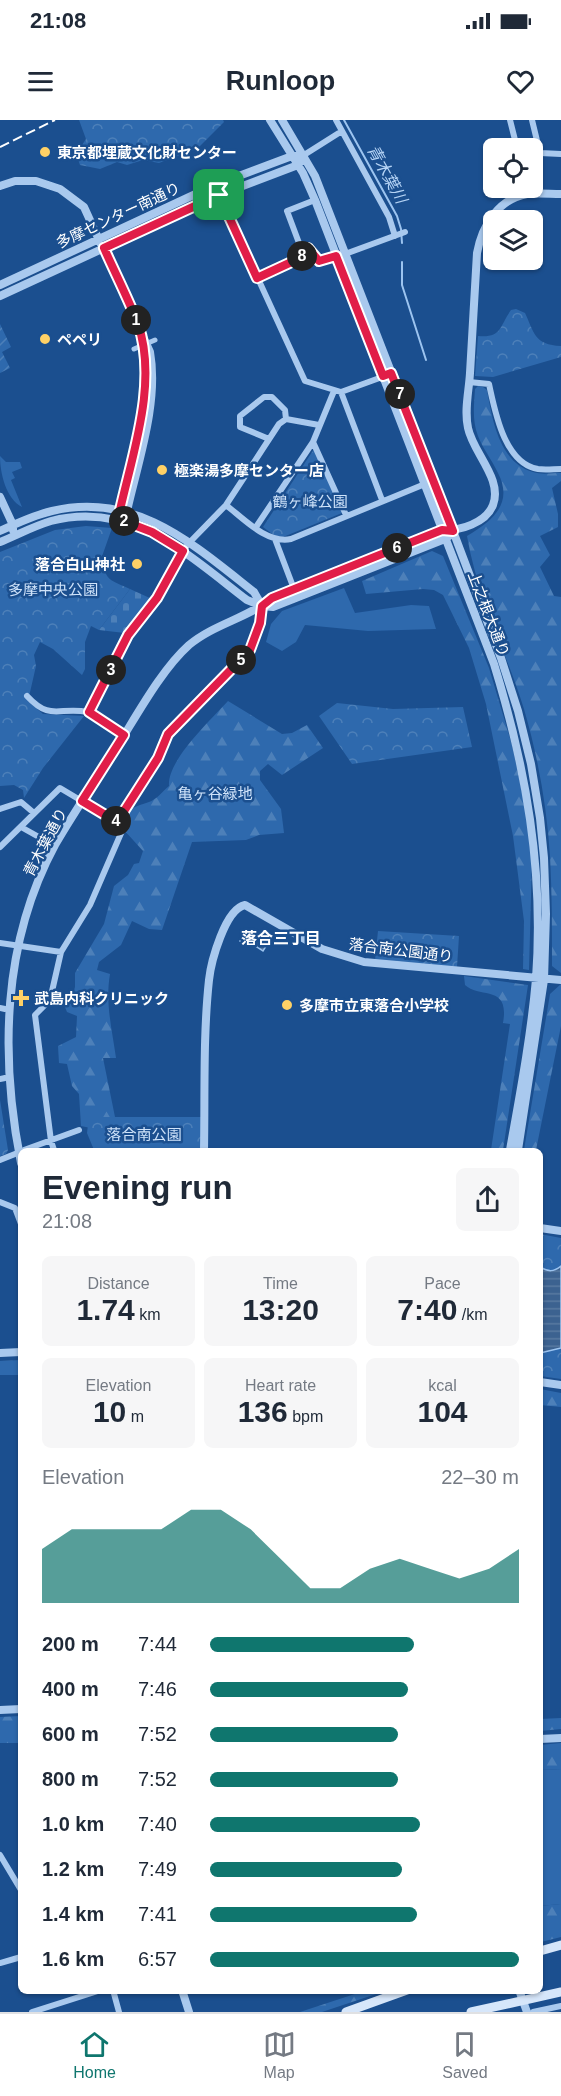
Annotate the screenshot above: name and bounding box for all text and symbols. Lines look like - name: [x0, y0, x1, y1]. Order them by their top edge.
- text: 21:08: [30, 8, 86, 33]
- icon: menu: [24, 65, 57, 98]
- icon: heart: [504, 65, 537, 98]
- text: Runloop: [226, 66, 335, 96]
- map controls: [483, 138, 543, 270]
- button: locate: [483, 138, 543, 198]
- water label: 青木葉川: [364, 142, 411, 208]
- place label: 東京都埋蔵文化財センター: [57, 144, 237, 161]
- marker: 東京都埋蔵文化財センター: [38, 145, 52, 159]
- pin: [193, 169, 244, 220]
- icon: arrive: [202, 178, 235, 211]
- street label: 多摩センター南通り: [53, 179, 183, 251]
- button: layers: [483, 210, 543, 270]
- pin: 8: [287, 241, 317, 271]
- text: 8: [298, 247, 306, 264]
- pin: 1: [121, 305, 151, 335]
- text: 1: [132, 311, 140, 328]
- place label: ペペリ: [57, 331, 102, 348]
- marker: ペペリ: [38, 332, 52, 346]
- pin: 7: [385, 379, 415, 409]
- text: 7: [396, 385, 404, 402]
- place label: 極楽湯多摩センター店: [174, 462, 324, 479]
- marker: 極楽湯多摩センター店: [155, 463, 169, 477]
- park label: 鶴ヶ峰公園: [272, 493, 348, 510]
- pin: 2: [109, 506, 139, 536]
- text: 2: [120, 512, 128, 529]
- pin: 6: [382, 533, 412, 563]
- text: 6: [393, 539, 401, 556]
- place label: 落合白山神社: [35, 556, 125, 573]
- marker: 落合白山神社: [130, 557, 144, 571]
- street label: 上之根大通り: [465, 569, 513, 659]
- park label: 多摩中央公園: [8, 581, 98, 598]
- pin: 5: [226, 645, 256, 675]
- text: 5: [237, 651, 245, 668]
- pin: 3: [96, 655, 126, 685]
- text: 3: [107, 661, 115, 678]
- park label: 亀ヶ谷緑地: [177, 785, 253, 802]
- street label: 青木葉通り: [20, 805, 70, 879]
- pin: 4: [101, 806, 131, 836]
- text: 4: [112, 812, 120, 829]
- district label: 落合三丁目: [241, 930, 321, 947]
- street label: 落合南公園通り: [348, 935, 454, 965]
- marker: 武島内科クリニック: [12, 989, 30, 1007]
- place label: 武島内科クリニック: [34, 990, 169, 1007]
- place label: 多摩市立東落合小学校: [299, 997, 449, 1014]
- marker: 多摩市立東落合小学校: [280, 998, 294, 1012]
- park label: 落合南公園: [106, 1126, 182, 1143]
- button: share: [456, 1168, 519, 1231]
- text: Evening run: [42, 1169, 233, 1206]
- text: 21:08: [42, 1210, 92, 1232]
- text: Distance: [87, 1275, 150, 1292]
- text: Time: [263, 1275, 298, 1292]
- text: Pace: [424, 1275, 461, 1292]
- text: 1.74: [76, 1293, 135, 1326]
- text: 13:20: [242, 1293, 319, 1326]
- text: 7:40: [397, 1293, 457, 1326]
- text: km: [135, 1306, 161, 1323]
- text: /km: [457, 1306, 488, 1323]
- text: Elevation: [86, 1377, 151, 1394]
- text: Heart rate: [245, 1377, 316, 1394]
- text: kcal: [428, 1377, 457, 1394]
- text: 10: [93, 1395, 126, 1428]
- text: 136: [238, 1395, 288, 1428]
- text: 104: [417, 1395, 468, 1428]
- text: m: [126, 1408, 144, 1425]
- text: bpm: [288, 1408, 323, 1425]
- text: Elevation: [42, 1466, 124, 1488]
- text: 22–30 m: [441, 1466, 519, 1488]
- text: 200 m: [42, 1633, 99, 1655]
- text: 7:44: [138, 1633, 177, 1655]
- text: 400 m: [42, 1678, 99, 1700]
- text: 7:46: [138, 1678, 177, 1700]
- text: 600 m: [42, 1723, 99, 1745]
- text: 7:52: [138, 1723, 177, 1745]
- text: 800 m: [42, 1768, 99, 1790]
- text: 7:52: [138, 1768, 177, 1790]
- text: 1.0 km: [42, 1813, 104, 1835]
- text: 7:40: [138, 1813, 177, 1835]
- text: 1.2 km: [42, 1858, 104, 1880]
- text: 7:49: [138, 1858, 177, 1880]
- text: 1.4 km: [42, 1903, 104, 1925]
- text: 7:41: [138, 1903, 177, 1925]
- text: 1.6 km: [42, 1948, 104, 1970]
- text: 6:57: [138, 1948, 177, 1970]
- tab: Home: [73, 2028, 116, 2082]
- tab: Map: [263, 2028, 296, 2082]
- tab: Saved: [442, 2028, 488, 2082]

